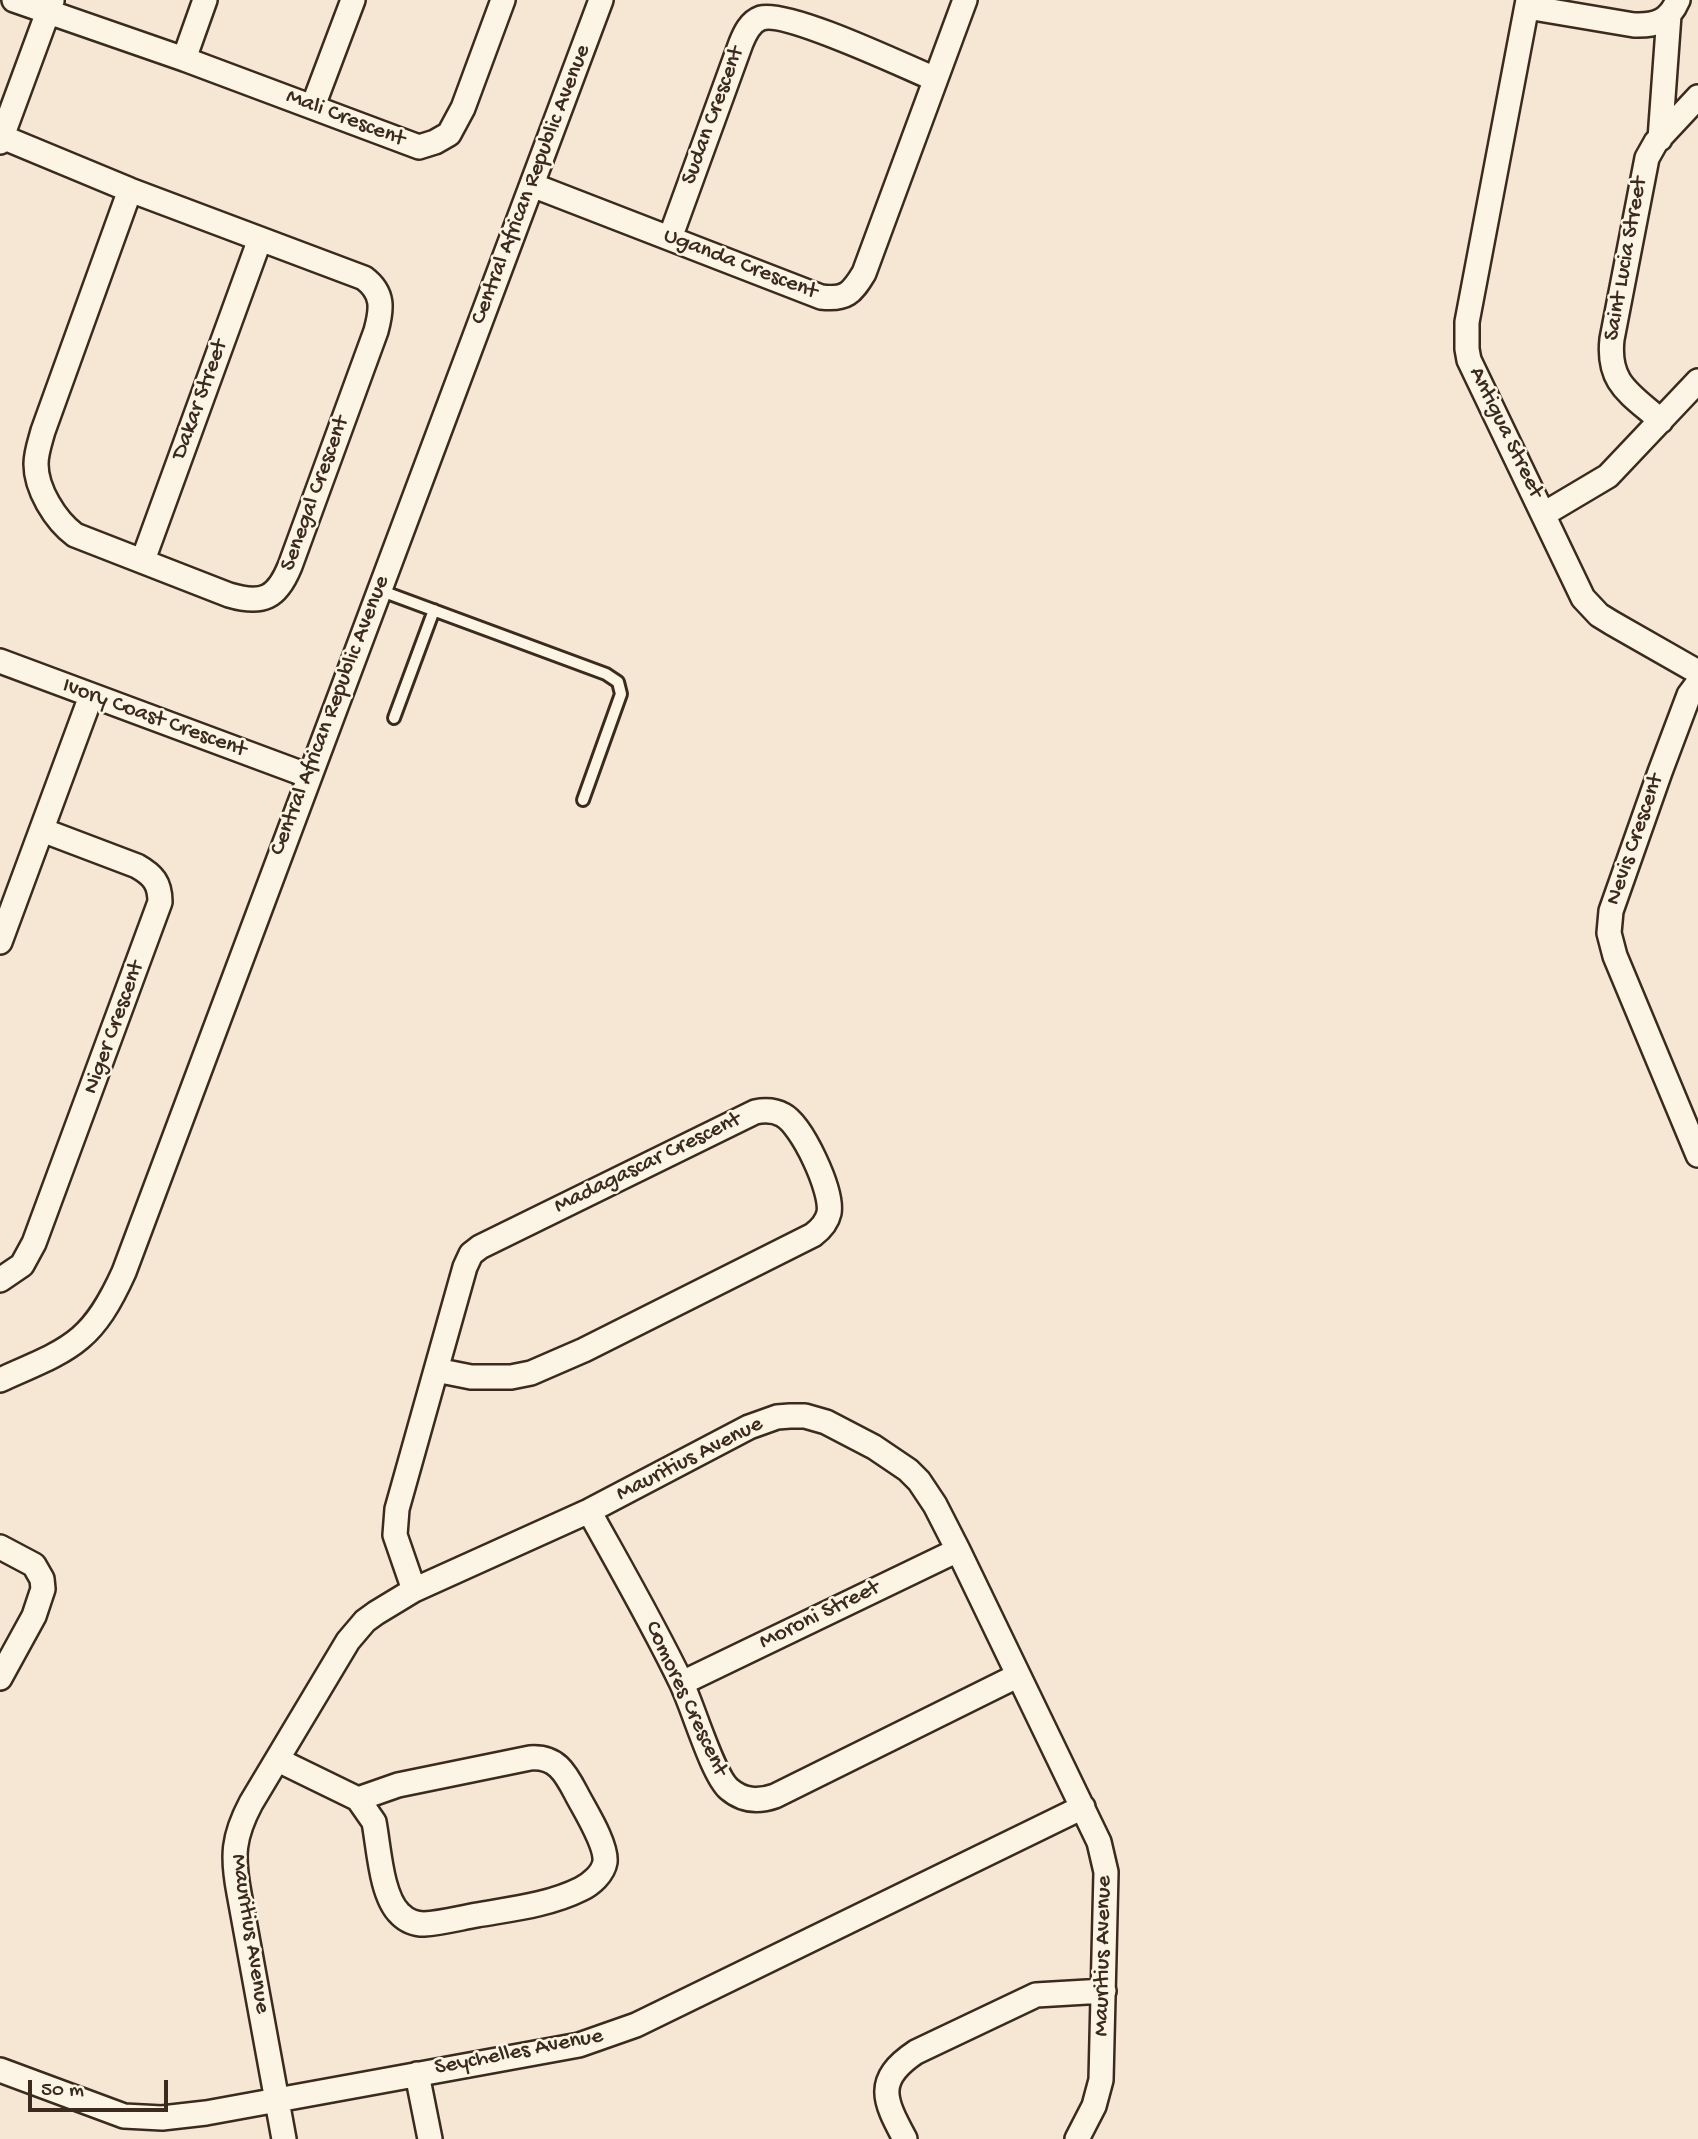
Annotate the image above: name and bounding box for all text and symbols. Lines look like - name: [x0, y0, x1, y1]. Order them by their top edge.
- street label: Central African Republic Avenue: [466, 41, 598, 329]
- street label: Sudan Crescent: [676, 43, 752, 189]
- street label: Mali Crescent: [282, 84, 408, 154]
- street label: Saint Lucia Street: [1599, 175, 1655, 343]
- street label: Uganda Crescent: [659, 223, 821, 307]
- street label: Dakar Street: [167, 336, 235, 464]
- street label: Antigua Street: [1461, 363, 1549, 503]
- street label: Senegal Crescent: [275, 413, 357, 575]
- street label: Central African Republic Avenue: [265, 572, 397, 860]
- street label: Ivory Coast Crescent: [58, 673, 250, 765]
- street label: Nevis Crescent: [1601, 771, 1671, 909]
- street label: Niger Crescent: [78, 958, 152, 1098]
- street label: Madagascar Crescent: [550, 1107, 746, 1221]
- street label: Mauritius Avenue: [612, 1411, 768, 1509]
- street label: Moroni Street: [755, 1575, 885, 1657]
- street label: Comores Crescent: [637, 1617, 733, 1781]
- street label: Mauritius Avenue: [223, 1852, 275, 2016]
- street label: Mauritius Avenue: [1089, 1875, 1119, 2037]
- street label: Seychelles Avenue: [432, 2023, 606, 2083]
- scale bar: [32, 2066, 172, 2110]
- text: 50 m: [41, 2079, 84, 2104]

